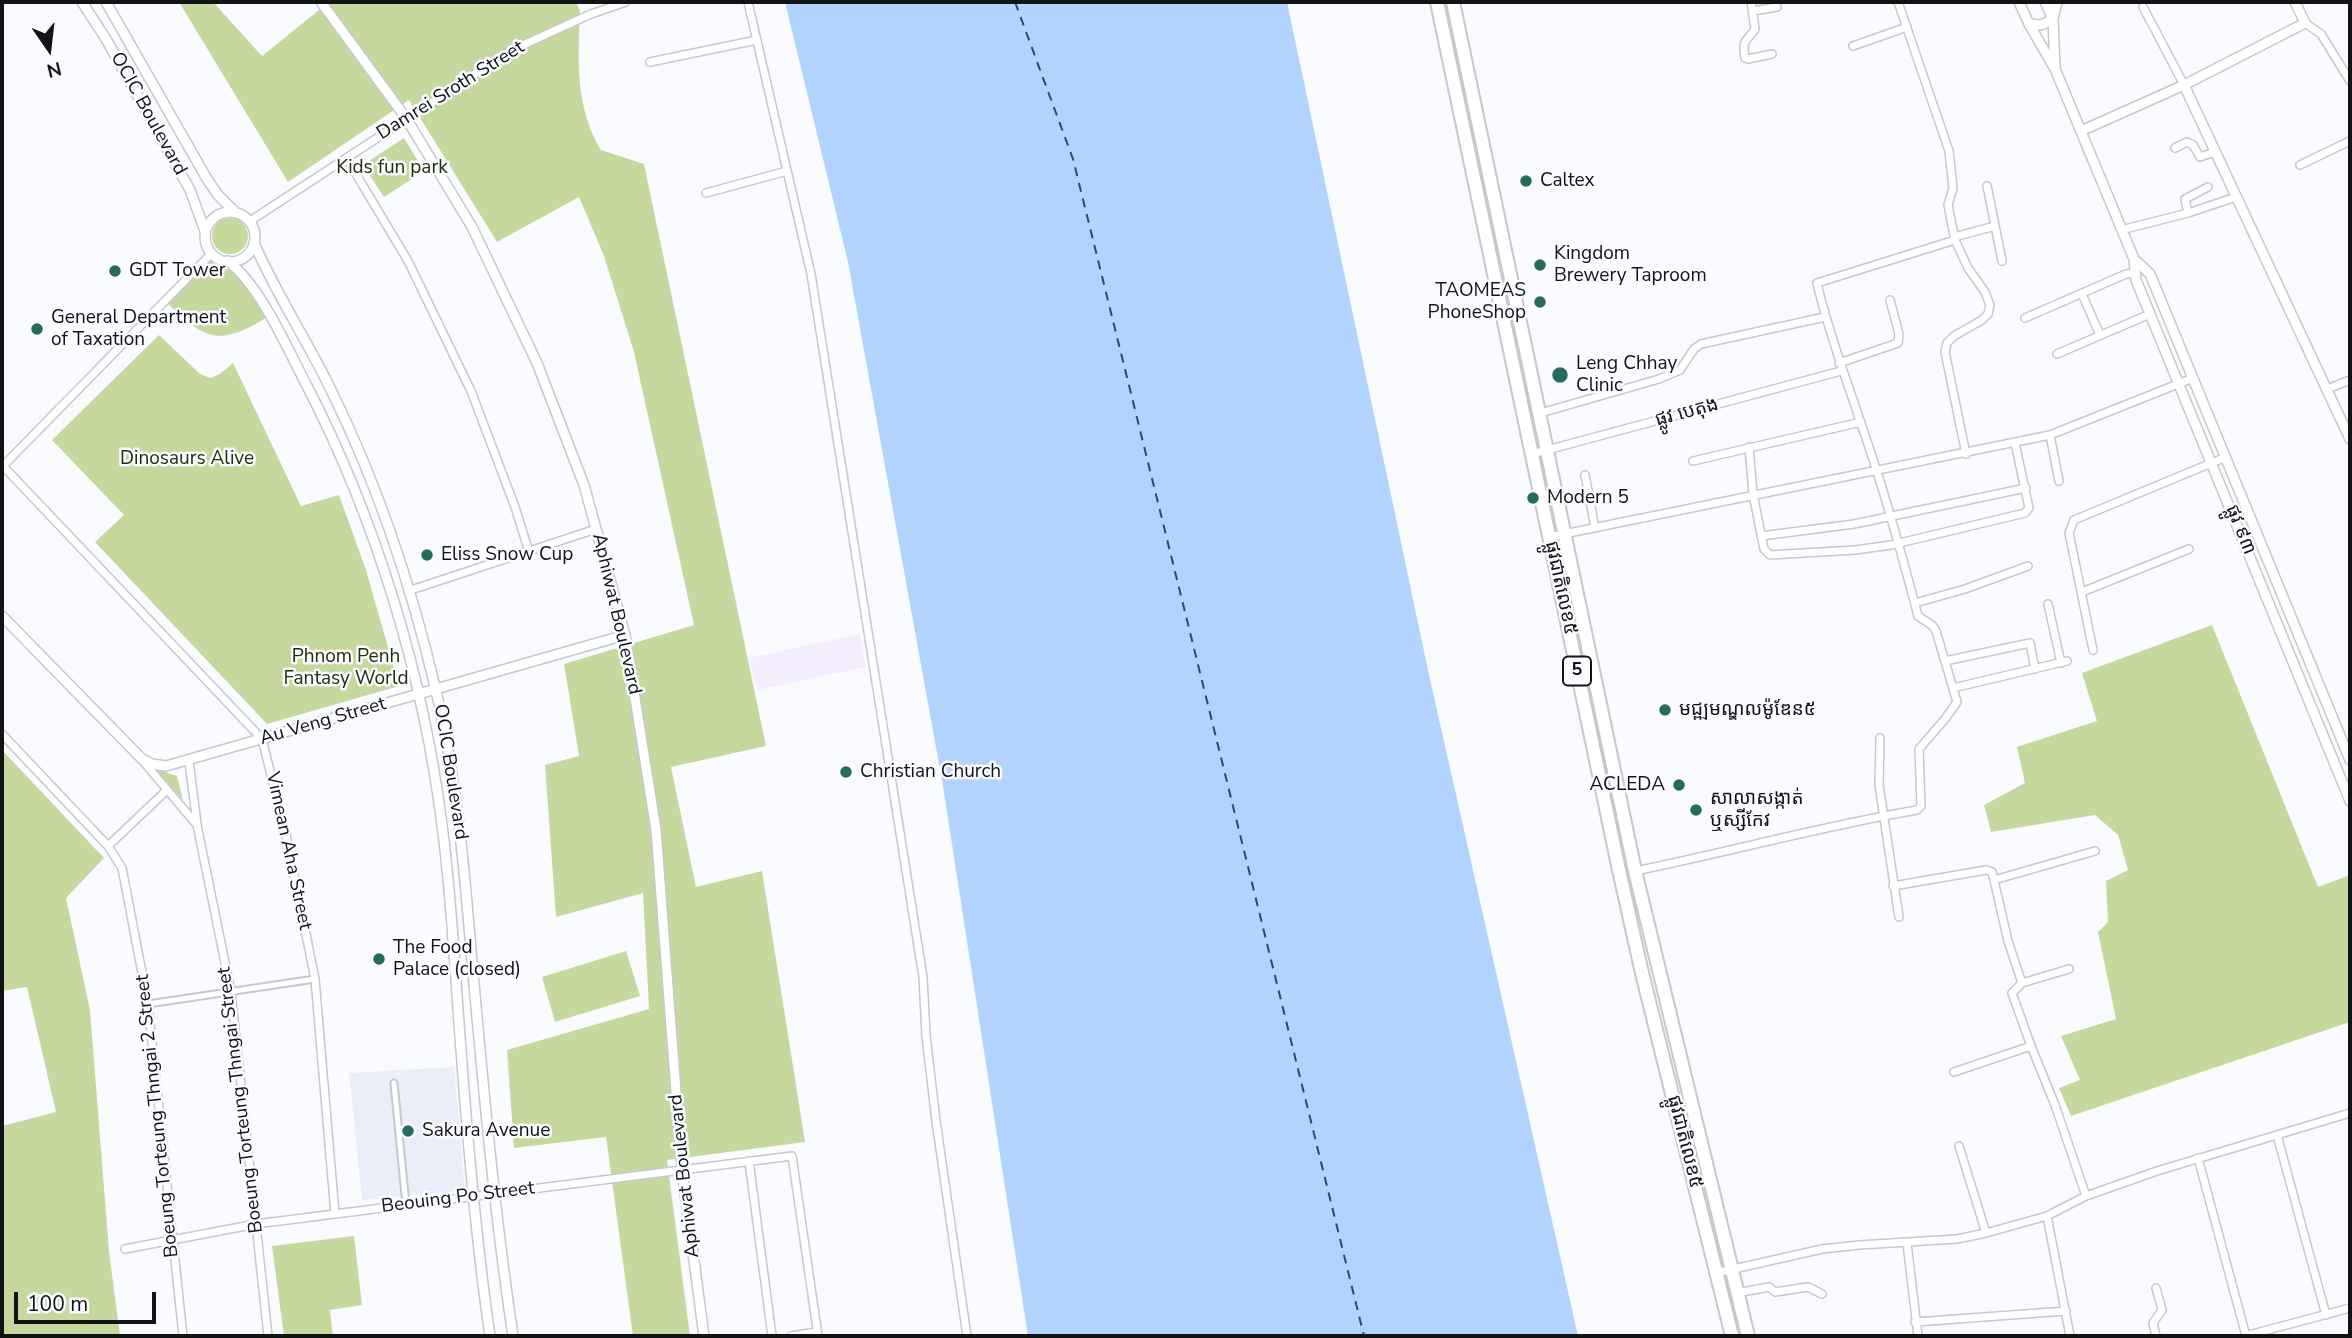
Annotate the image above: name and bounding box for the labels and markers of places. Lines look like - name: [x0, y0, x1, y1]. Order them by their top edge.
- place label: Caltex: [1540, 170, 1595, 192]
- marker: Caltex: [1518, 173, 1534, 189]
- place label: Kingdom Brewery Taproom: [1554, 243, 1707, 287]
- marker: Kingdom Brewery Taproom: [1532, 257, 1548, 273]
- place label: GDT Tower: [129, 260, 226, 282]
- marker: GDT Tower: [107, 263, 123, 279]
- place label: TAOMEAS PhoneShop: [1428, 280, 1526, 324]
- marker: TAOMEAS PhoneShop: [1532, 294, 1548, 310]
- place label: General Department of Taxation: [51, 307, 226, 351]
- marker: General Department of Taxation: [29, 321, 45, 337]
- place label: Leng Chhay Clinic: [1576, 353, 1677, 397]
- marker: Leng Chhay Clinic: [1550, 365, 1570, 385]
- place label: Modern 5: [1547, 487, 1629, 509]
- marker: Modern 5: [1525, 490, 1541, 506]
- place label: Eliss Snow Cup: [441, 544, 573, 566]
- marker: Eliss Snow Cup: [419, 547, 435, 563]
- place label: មជ្ឍមណ្ឌលម៉ូឌែន៥: [1679, 699, 1816, 721]
- marker: មជ្ឍមណ្ឌលម៉ូឌែន៥: [1657, 702, 1673, 718]
- place label: Christian Church: [860, 761, 1001, 783]
- marker: Christian Church: [838, 764, 854, 780]
- place label: ACLEDA: [1589, 774, 1665, 796]
- marker: ACLEDA: [1671, 777, 1687, 793]
- place label: សាលាសង្កាត់ ឬស្សីកែវ: [1710, 788, 1803, 832]
- marker: សាលាសង្កាត់ ឬស្សីកែវ: [1688, 802, 1704, 818]
- place label: The Food Palace (closed): [393, 937, 521, 981]
- marker: The Food Palace (closed): [371, 951, 387, 967]
- place label: Sakura Avenue: [422, 1120, 550, 1142]
- marker: Sakura Avenue: [400, 1123, 416, 1139]

